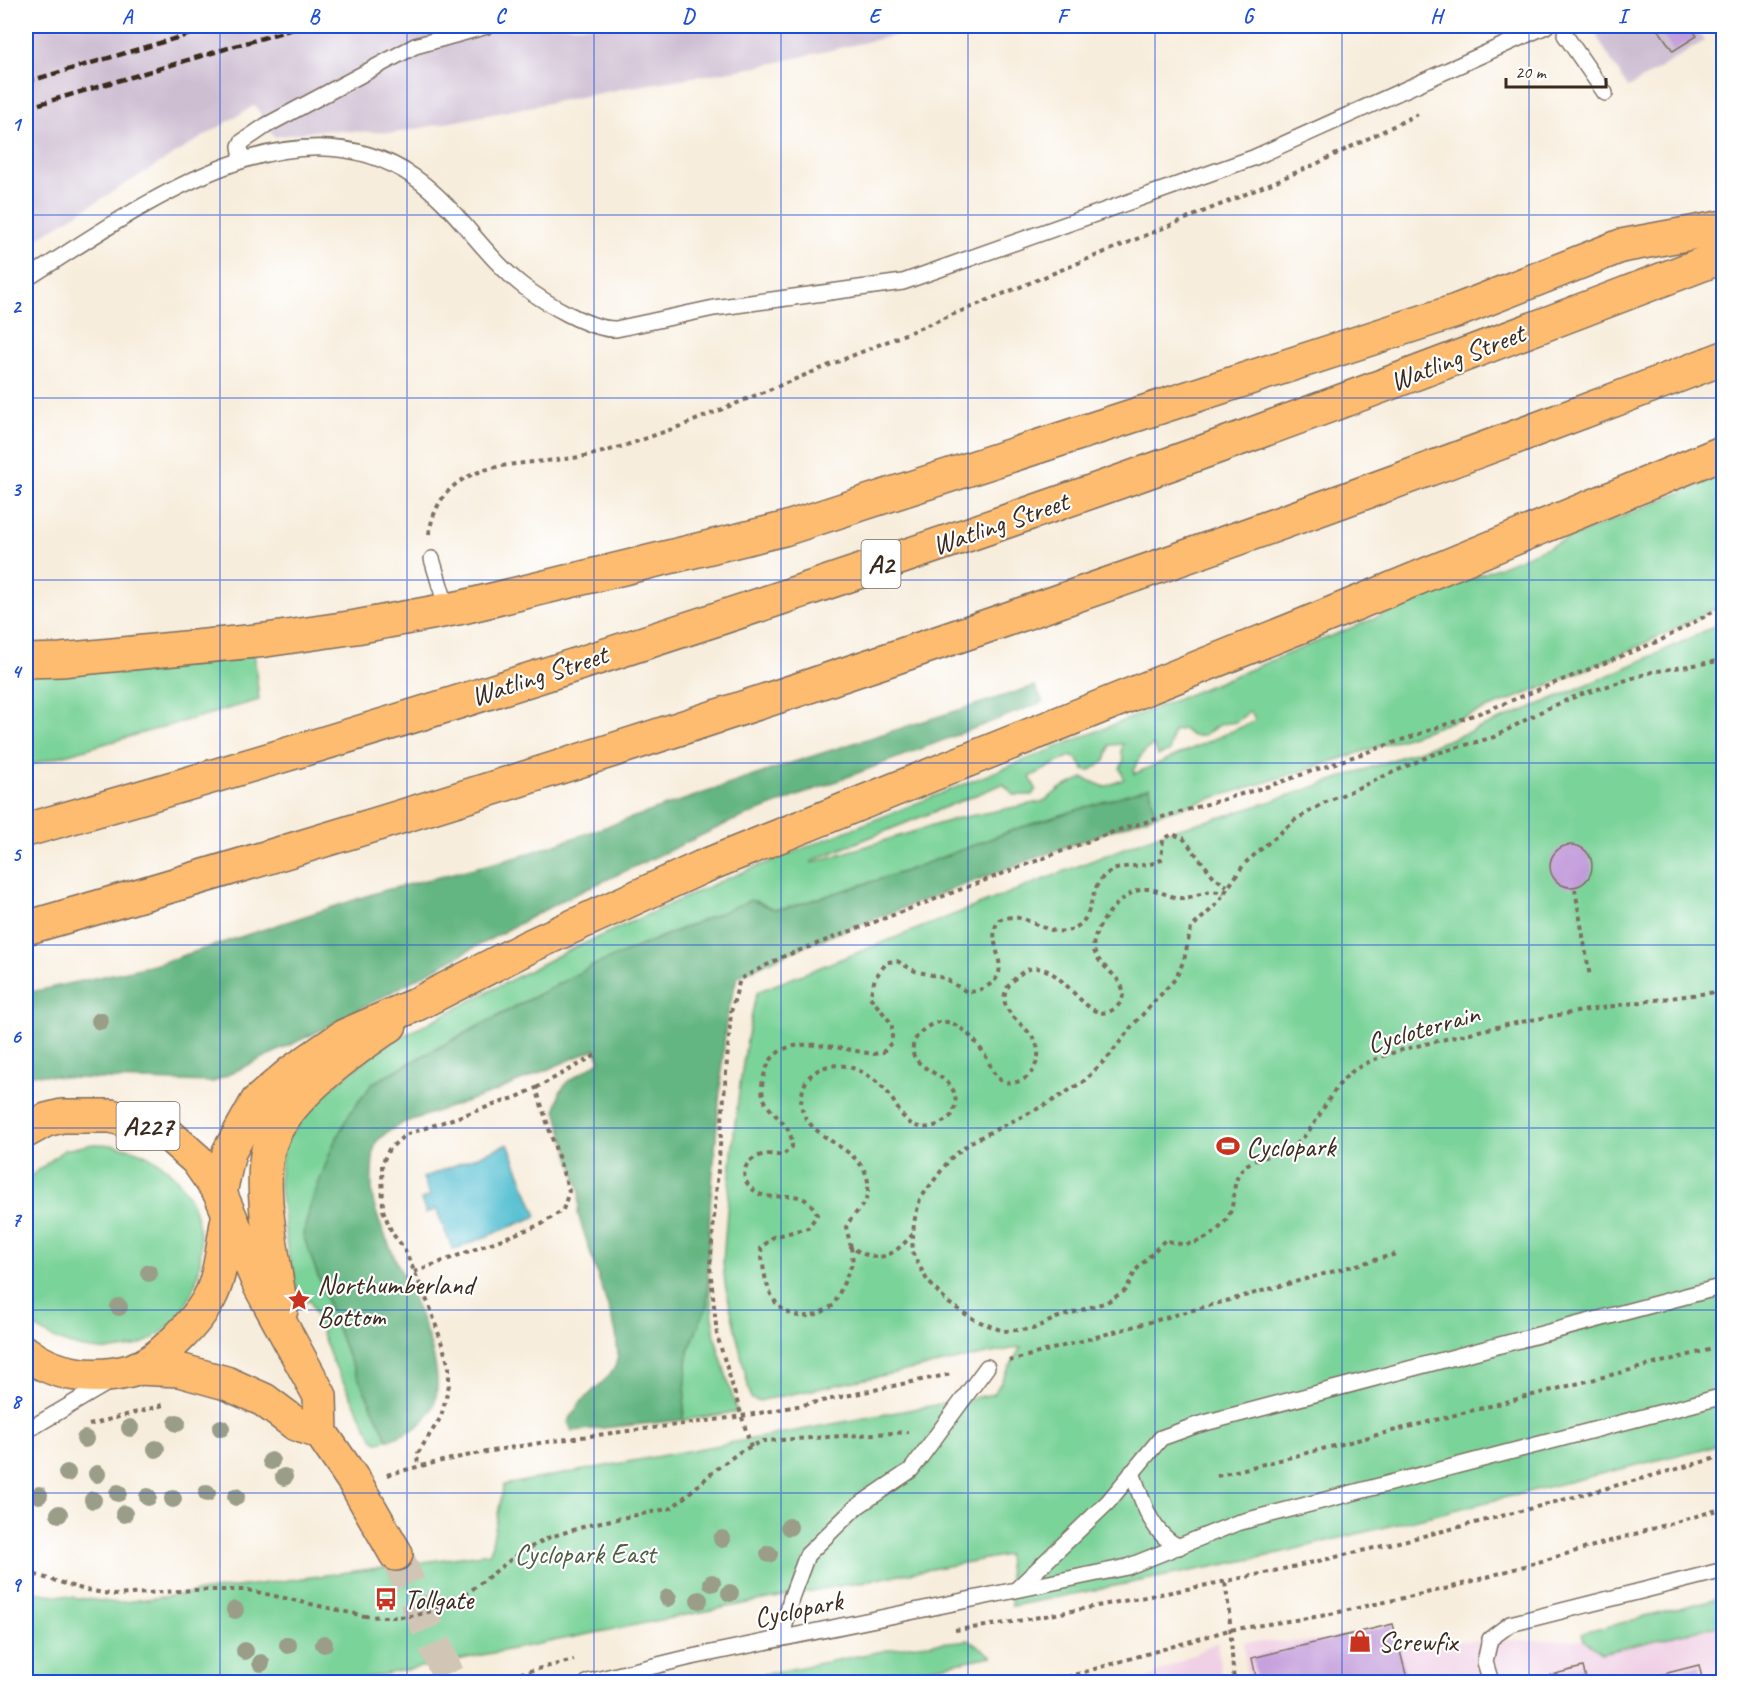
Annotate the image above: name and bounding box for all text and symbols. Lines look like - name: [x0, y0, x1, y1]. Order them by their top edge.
- text: A: [122, 4, 134, 29]
- text: B: [309, 4, 321, 29]
- text: C: [495, 4, 507, 29]
- text: D: [682, 4, 696, 29]
- text: E: [869, 4, 883, 29]
- text: F: [1057, 4, 1071, 29]
- text: G: [1243, 4, 1256, 29]
- text: H: [1430, 4, 1445, 29]
- text: I: [1618, 4, 1631, 29]
- scale bar: [1506, 51, 1606, 89]
- text: 20 m: [1515, 61, 1548, 83]
- text: 1: [12, 112, 23, 137]
- text: 2: [12, 294, 23, 319]
- street label: Watling Street: [1385, 314, 1532, 399]
- text: 3: [12, 477, 23, 502]
- street label: Watling Street: [927, 483, 1075, 563]
- road number: A2: [862, 540, 900, 588]
- street label: Watling Street: [466, 636, 614, 713]
- text: 4: [12, 659, 24, 684]
- text: 5: [12, 842, 23, 867]
- street label: Cycloterrain: [1363, 995, 1484, 1061]
- text: 6: [11, 1024, 22, 1049]
- road number: A227: [116, 1102, 180, 1150]
- place label: Cyclopark: [1246, 1129, 1337, 1164]
- sports icon: Cyclopark: [1215, 1133, 1241, 1159]
- text: 7: [12, 1207, 23, 1232]
- place label: Northumberland Bottom: [317, 1267, 478, 1334]
- place icon: Northumberland Bottom: [286, 1287, 312, 1313]
- text: 8: [12, 1389, 24, 1414]
- park label: Cyclopark East: [514, 1536, 658, 1571]
- text: 9: [12, 1572, 23, 1597]
- place label: Tollgate: [404, 1582, 475, 1617]
- street label: Cyclopark: [751, 1582, 847, 1635]
- bus stop icon: Tollgate: [373, 1586, 399, 1612]
- place label: Screwfix: [1378, 1624, 1459, 1659]
- shop icon: Screwfix: [1347, 1628, 1373, 1654]

